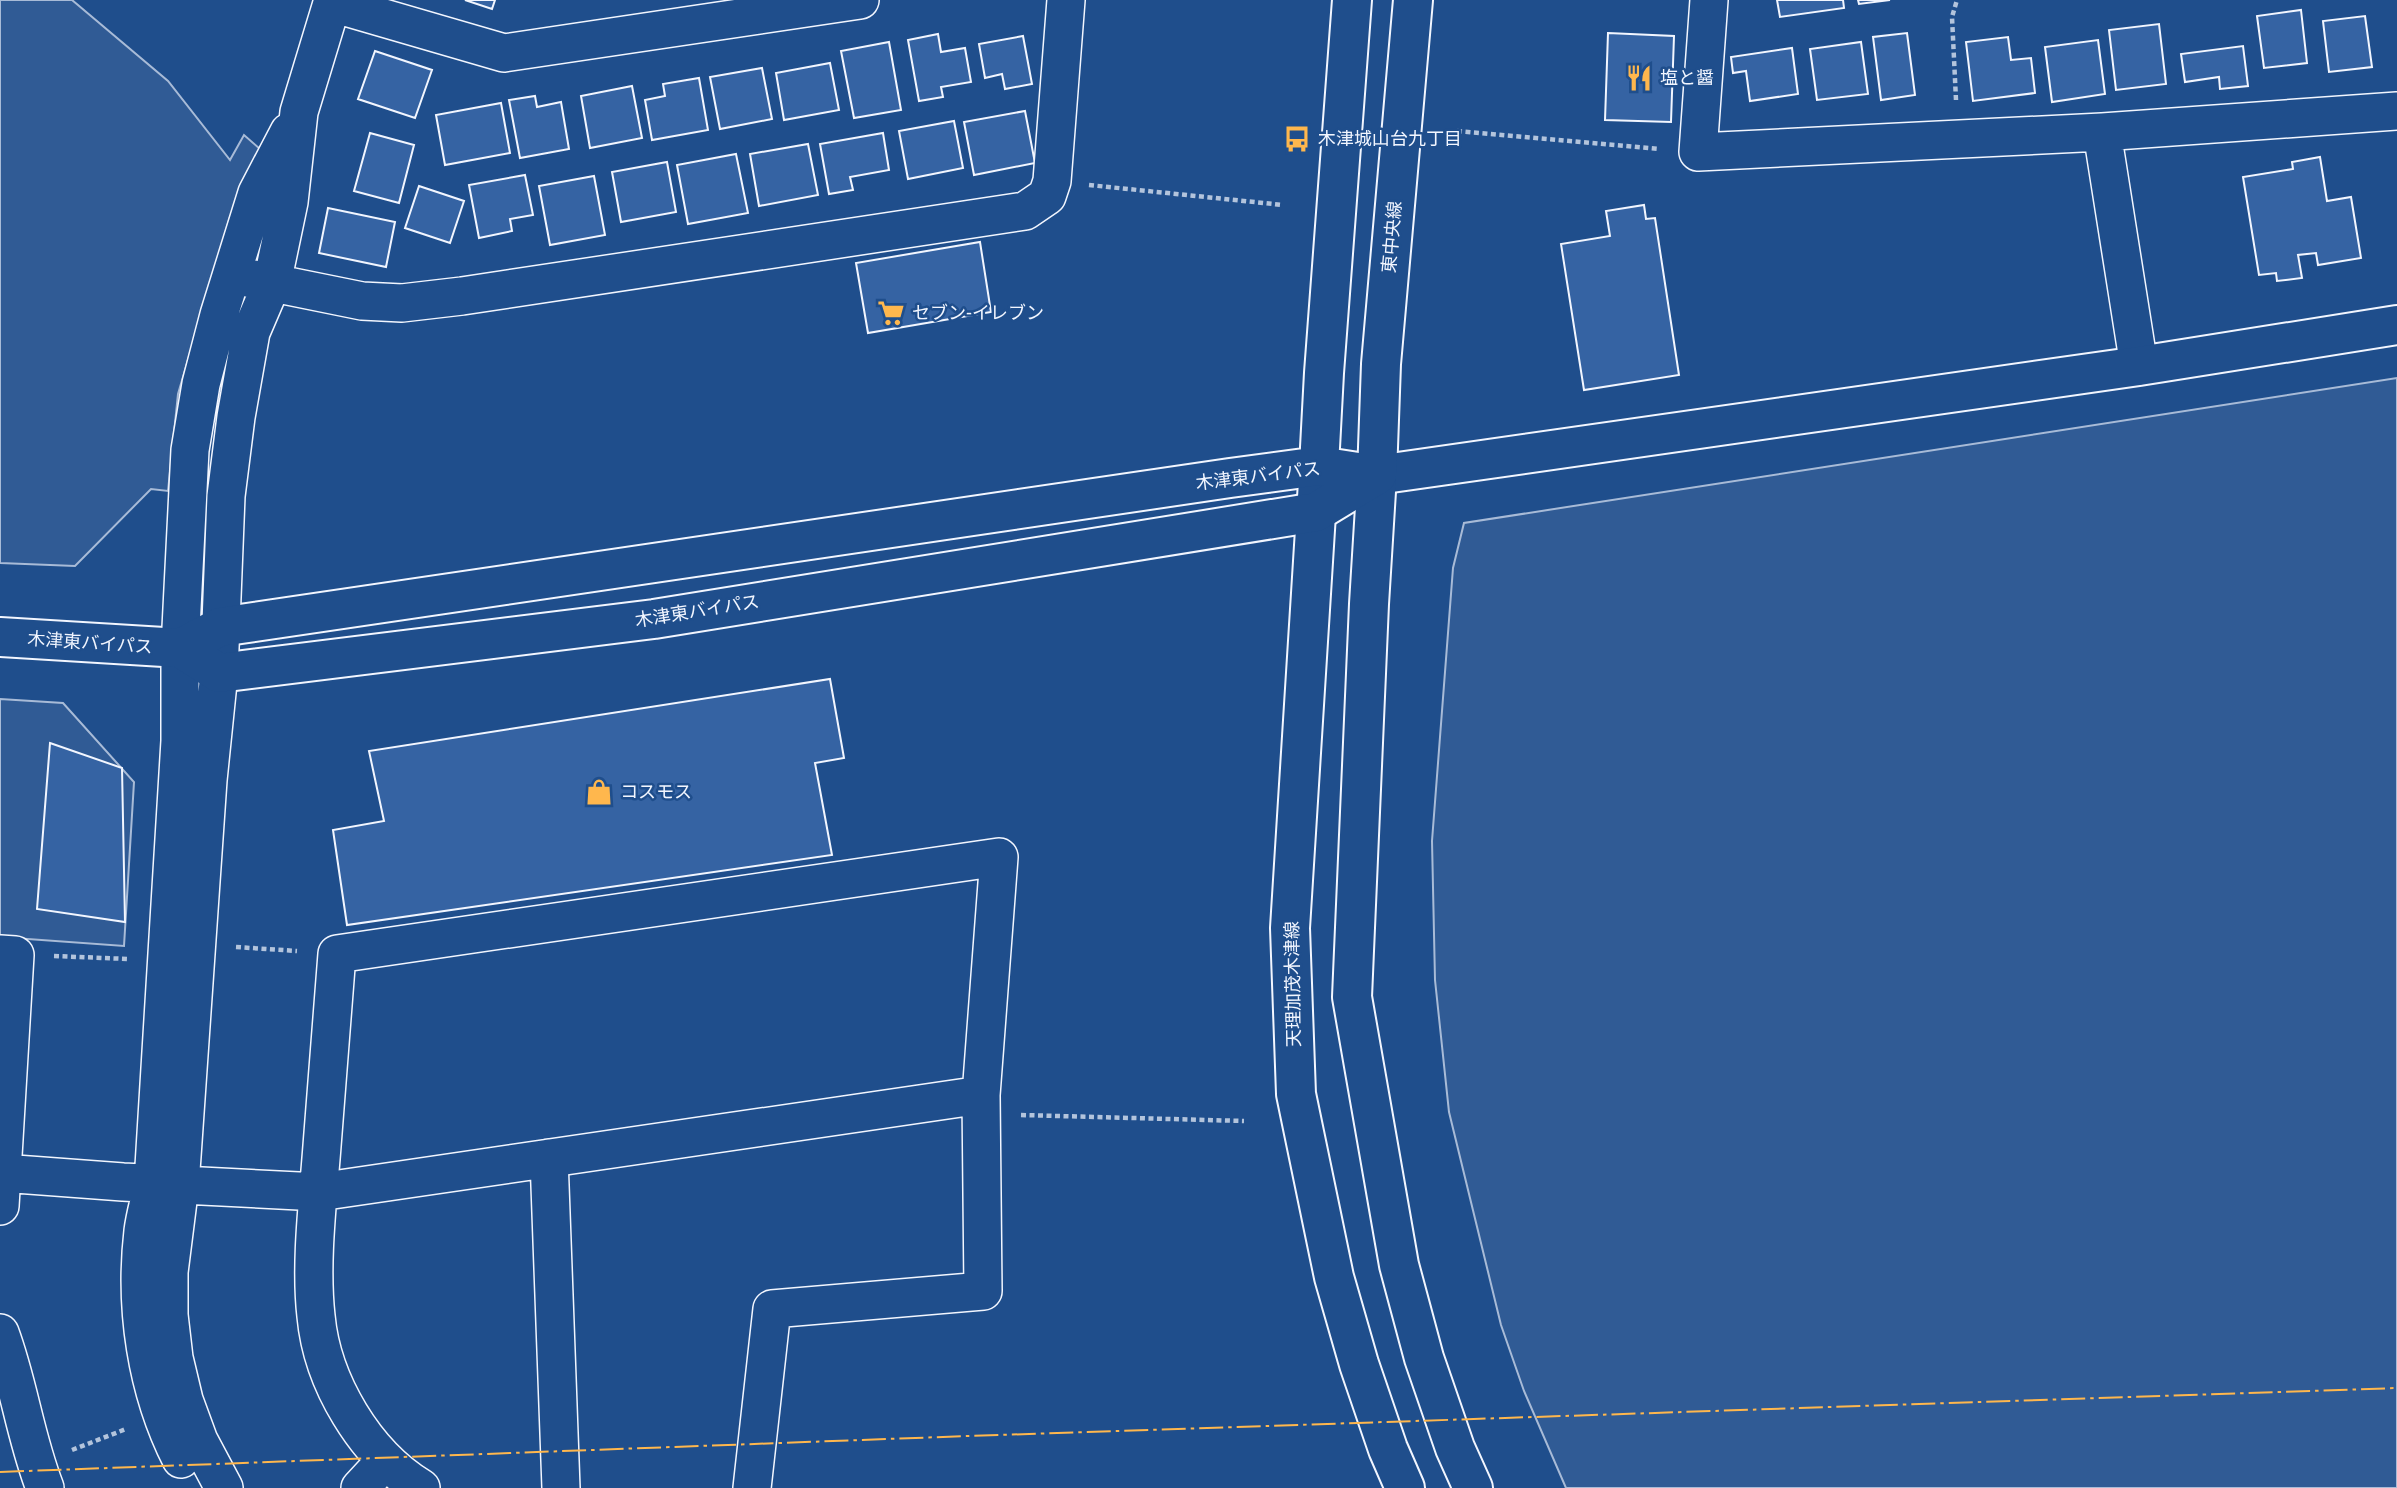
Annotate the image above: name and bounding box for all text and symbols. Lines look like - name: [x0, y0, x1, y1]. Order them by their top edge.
- restaurant icon: 塩と醤: [1624, 63, 1654, 93]
- place label: 塩と醤: [1660, 68, 1714, 88]
- bus stop icon: 木津城山台九丁目: [1282, 124, 1312, 154]
- place label: 木津城山台九丁目: [1318, 129, 1462, 149]
- street label: 東中央線: [1379, 200, 1405, 274]
- supermarket icon: セブン-イレブン: [876, 298, 906, 328]
- place label: セブン-イレブン: [912, 303, 1044, 323]
- street label: 木津東バイパス: [1194, 458, 1322, 494]
- street label: 木津東バイパス: [633, 591, 761, 631]
- street label: 木津東バイパス: [27, 629, 153, 657]
- shop icon: コスモス: [584, 777, 614, 807]
- place label: コスモス: [620, 782, 692, 802]
- street label: 天理加茂木津線: [1282, 921, 1304, 1047]

